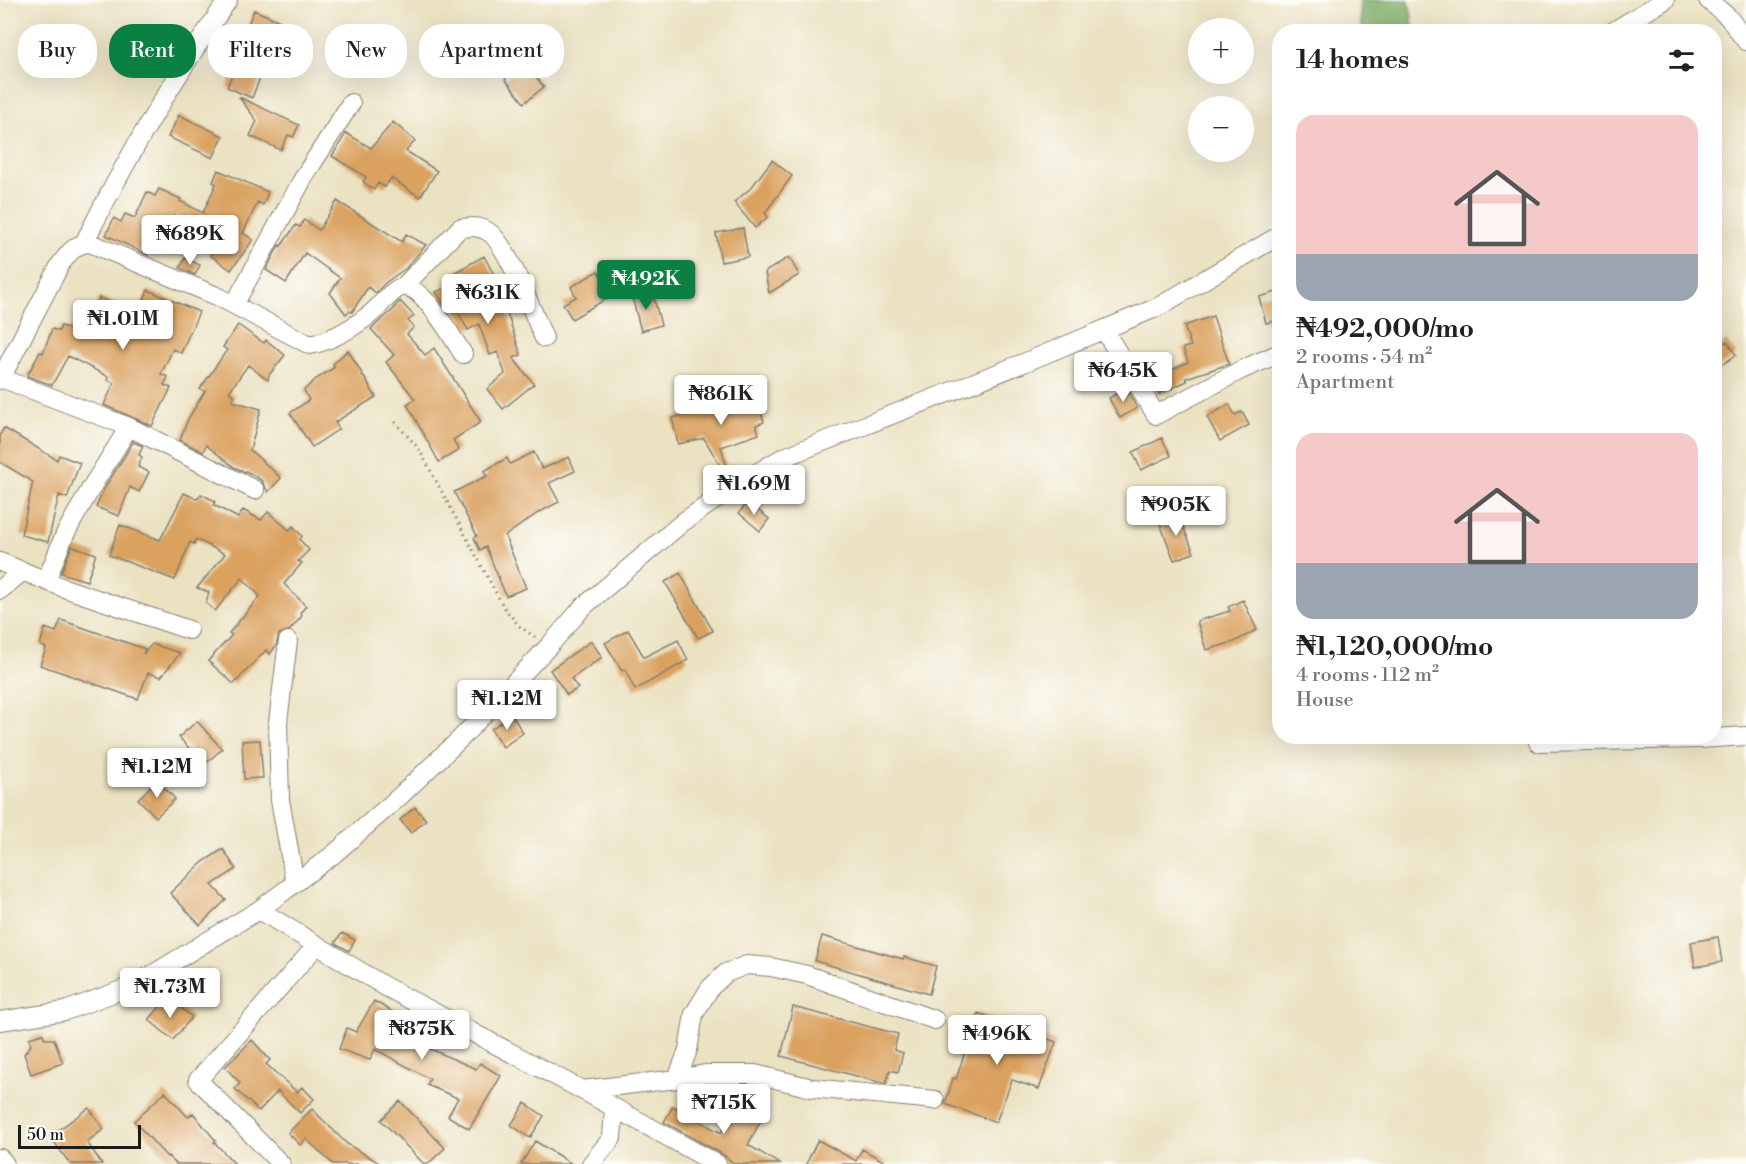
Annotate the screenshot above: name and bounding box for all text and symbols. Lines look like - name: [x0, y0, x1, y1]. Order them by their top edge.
- map controls: [1188, 18, 1254, 162]
- button: +: [1188, 18, 1254, 84]
- chip: Buy: [18, 24, 97, 78]
- chip: Rent: [109, 24, 196, 78]
- chip: Filters: [208, 24, 313, 78]
- chip: New: [325, 24, 407, 78]
- chip: Apartment: [419, 24, 564, 78]
- text: 14 homes: [1296, 44, 1409, 76]
- icon: filters: [1665, 44, 1698, 77]
- button: −: [1188, 96, 1254, 162]
- icon: home: [1443, 154, 1551, 262]
- pin: ₦689K: [148, 215, 232, 266]
- text: ₦689K: [155, 222, 225, 247]
- pin: ₦492K: [604, 260, 688, 311]
- text: ₦492K: [611, 267, 681, 292]
- pin: ₦631K: [446, 274, 530, 325]
- text: ₦631K: [456, 281, 520, 306]
- pin: ₦1.01M: [74, 300, 172, 351]
- text: ₦1.01M: [87, 307, 159, 332]
- text: ₦492,000/mo: [1296, 313, 1474, 345]
- text: 2 rooms · 54 m²: [1296, 345, 1432, 370]
- pin: ₦645K: [1081, 352, 1165, 403]
- text: ₦645K: [1088, 359, 1158, 384]
- text: Apartment: [1296, 370, 1394, 395]
- pin: ₦861K: [679, 375, 763, 426]
- text: ₦861K: [688, 382, 754, 407]
- pin: ₦1.69M: [705, 465, 803, 516]
- text: ₦1.69M: [717, 472, 791, 497]
- icon: home: [1443, 472, 1551, 580]
- pin: ₦905K: [1134, 486, 1218, 537]
- text: ₦905K: [1141, 493, 1211, 518]
- text: ₦1,120,000/mo: [1296, 631, 1493, 663]
- text: 4 rooms · 112 m²: [1296, 663, 1439, 688]
- pin: ₦1.12M: [458, 680, 556, 731]
- text: ₦1.12M: [471, 687, 543, 712]
- text: House: [1296, 688, 1354, 713]
- pin: ₦1.12M: [108, 748, 206, 799]
- text: ₦1.12M: [121, 755, 193, 780]
- pin: ₦1.73M: [121, 968, 219, 1019]
- text: ₦1.73M: [134, 975, 206, 1000]
- pin: ₦875K: [380, 1010, 464, 1061]
- pin: ₦496K: [955, 1015, 1039, 1066]
- text: ₦875K: [388, 1017, 456, 1042]
- text: ₦496K: [962, 1022, 1032, 1047]
- pin: ₦715K: [682, 1084, 766, 1135]
- text: ₦715K: [691, 1091, 757, 1116]
- scale bar: [18, 1122, 141, 1150]
- text: 50 m: [27, 1125, 64, 1145]

